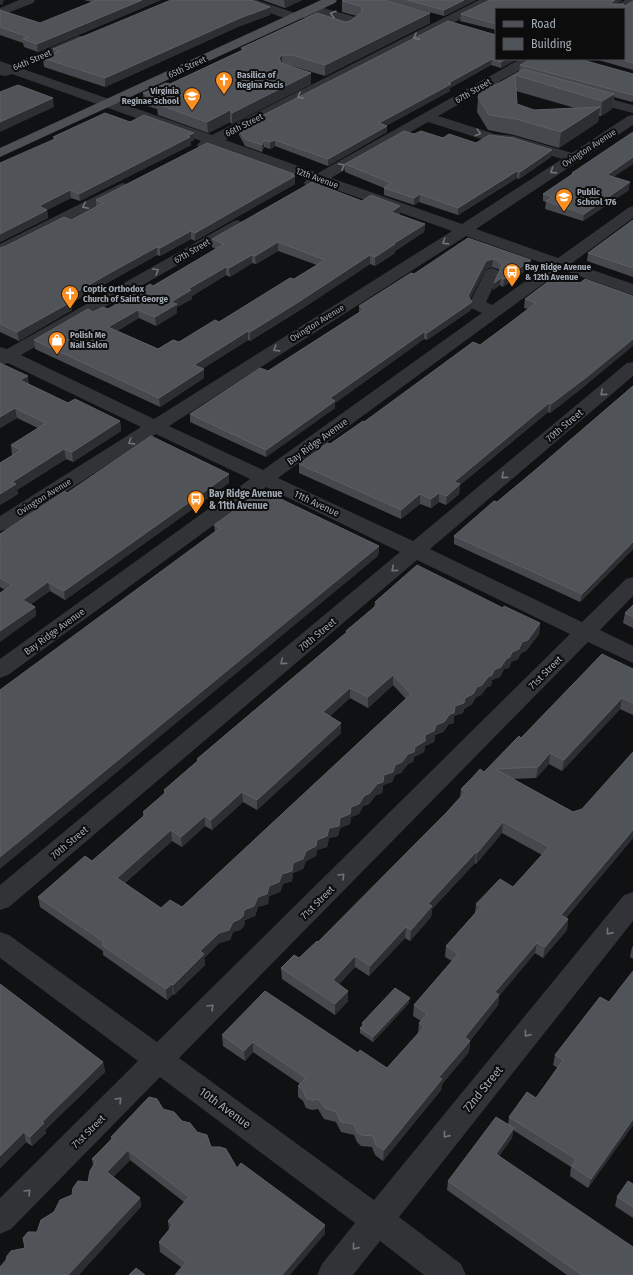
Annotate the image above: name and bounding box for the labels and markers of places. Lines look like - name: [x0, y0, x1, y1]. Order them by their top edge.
- church icon: Basilica of Regina Pacis: [214, 70, 234, 95]
- place label: Basilica of Regina Pacis: [237, 70, 284, 90]
- place label: Virginia Reginae School: [122, 86, 180, 106]
- school or university icon: Virginia Reginae School: [182, 86, 202, 111]
- school or university icon: Public School 176: [554, 187, 574, 212]
- place label: Public School 176: [577, 187, 617, 207]
- bus stop icon: Bay Ridge Avenue & 12th Avenue: [502, 262, 522, 287]
- place label: Bay Ridge Avenue & 12th Avenue: [525, 262, 592, 282]
- church icon: Coptic Orthodox Church of Saint George: [60, 284, 80, 309]
- place label: Coptic Orthodox Church of Saint George: [83, 284, 169, 304]
- shop icon: Polish Me Nail Salon: [47, 330, 67, 355]
- place label: Polish Me Nail Salon: [70, 330, 108, 350]
- place label: Bay Ridge Avenue & 11th Avenue: [209, 488, 282, 512]
- bus stop icon: Bay Ridge Avenue & 11th Avenue: [186, 489, 206, 514]

